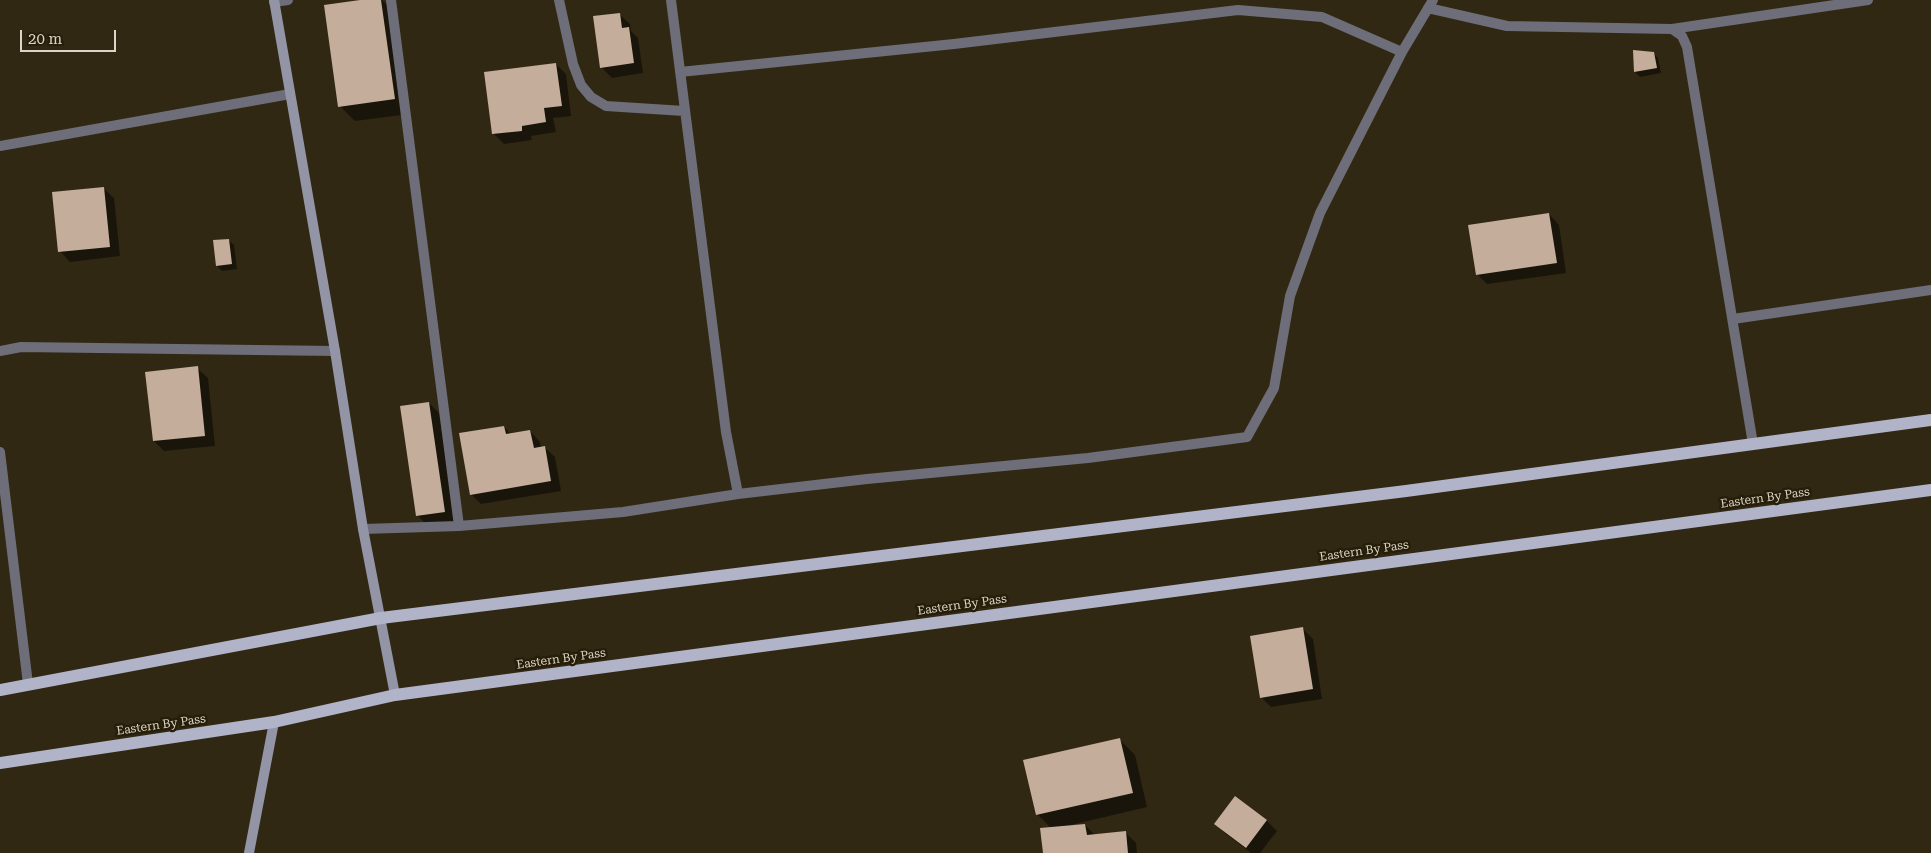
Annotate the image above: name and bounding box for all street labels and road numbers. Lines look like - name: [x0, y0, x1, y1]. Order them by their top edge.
- street label: Eastern By Pass: [1719, 485, 1811, 511]
- street label: Eastern By Pass: [1318, 538, 1410, 564]
- street label: Eastern By Pass: [916, 592, 1008, 618]
- street label: Eastern By Pass: [515, 646, 607, 672]
- street label: Eastern By Pass: [115, 712, 207, 738]

